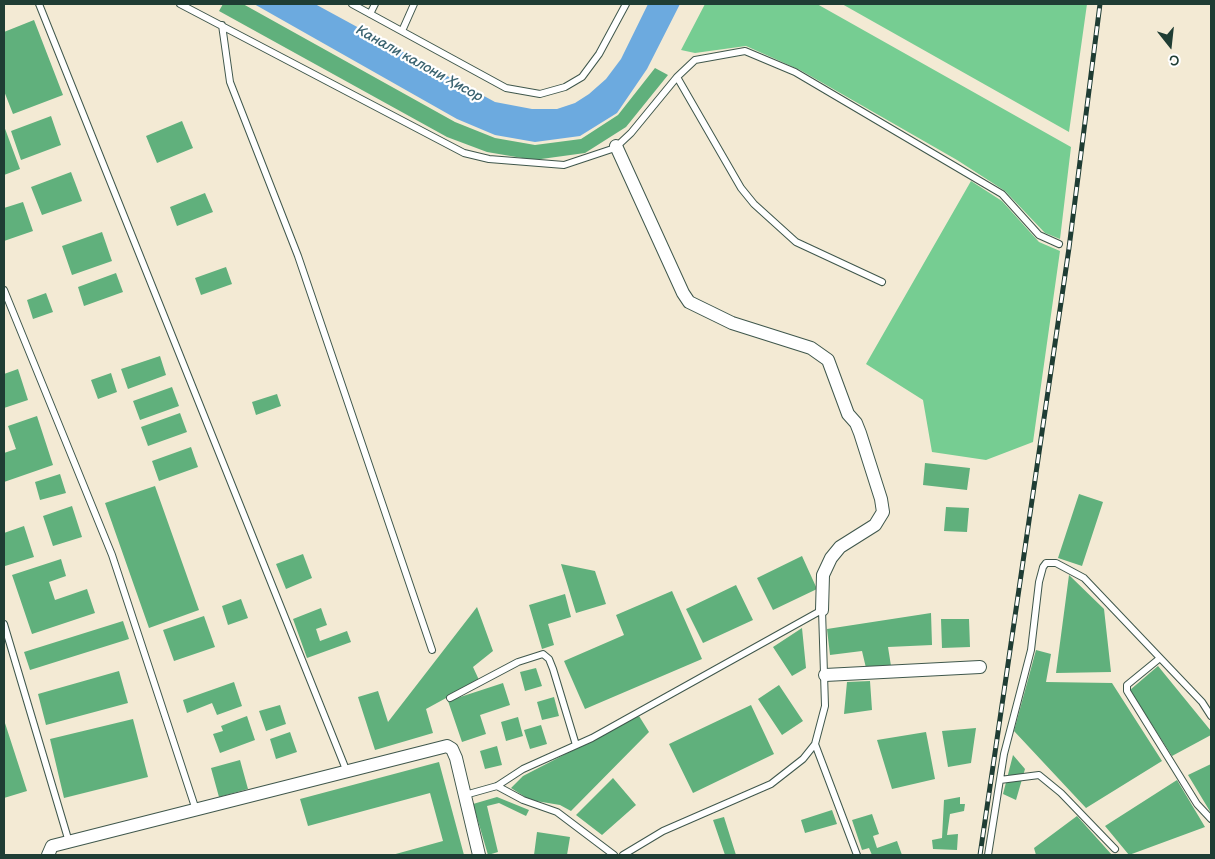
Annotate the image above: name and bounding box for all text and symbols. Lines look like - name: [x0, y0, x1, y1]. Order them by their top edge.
- north arrow: [1145, 20, 1195, 70]
- water label: Канали калони Ҳисор: [353, 22, 485, 106]
- text: С: [1167, 50, 1181, 69]

